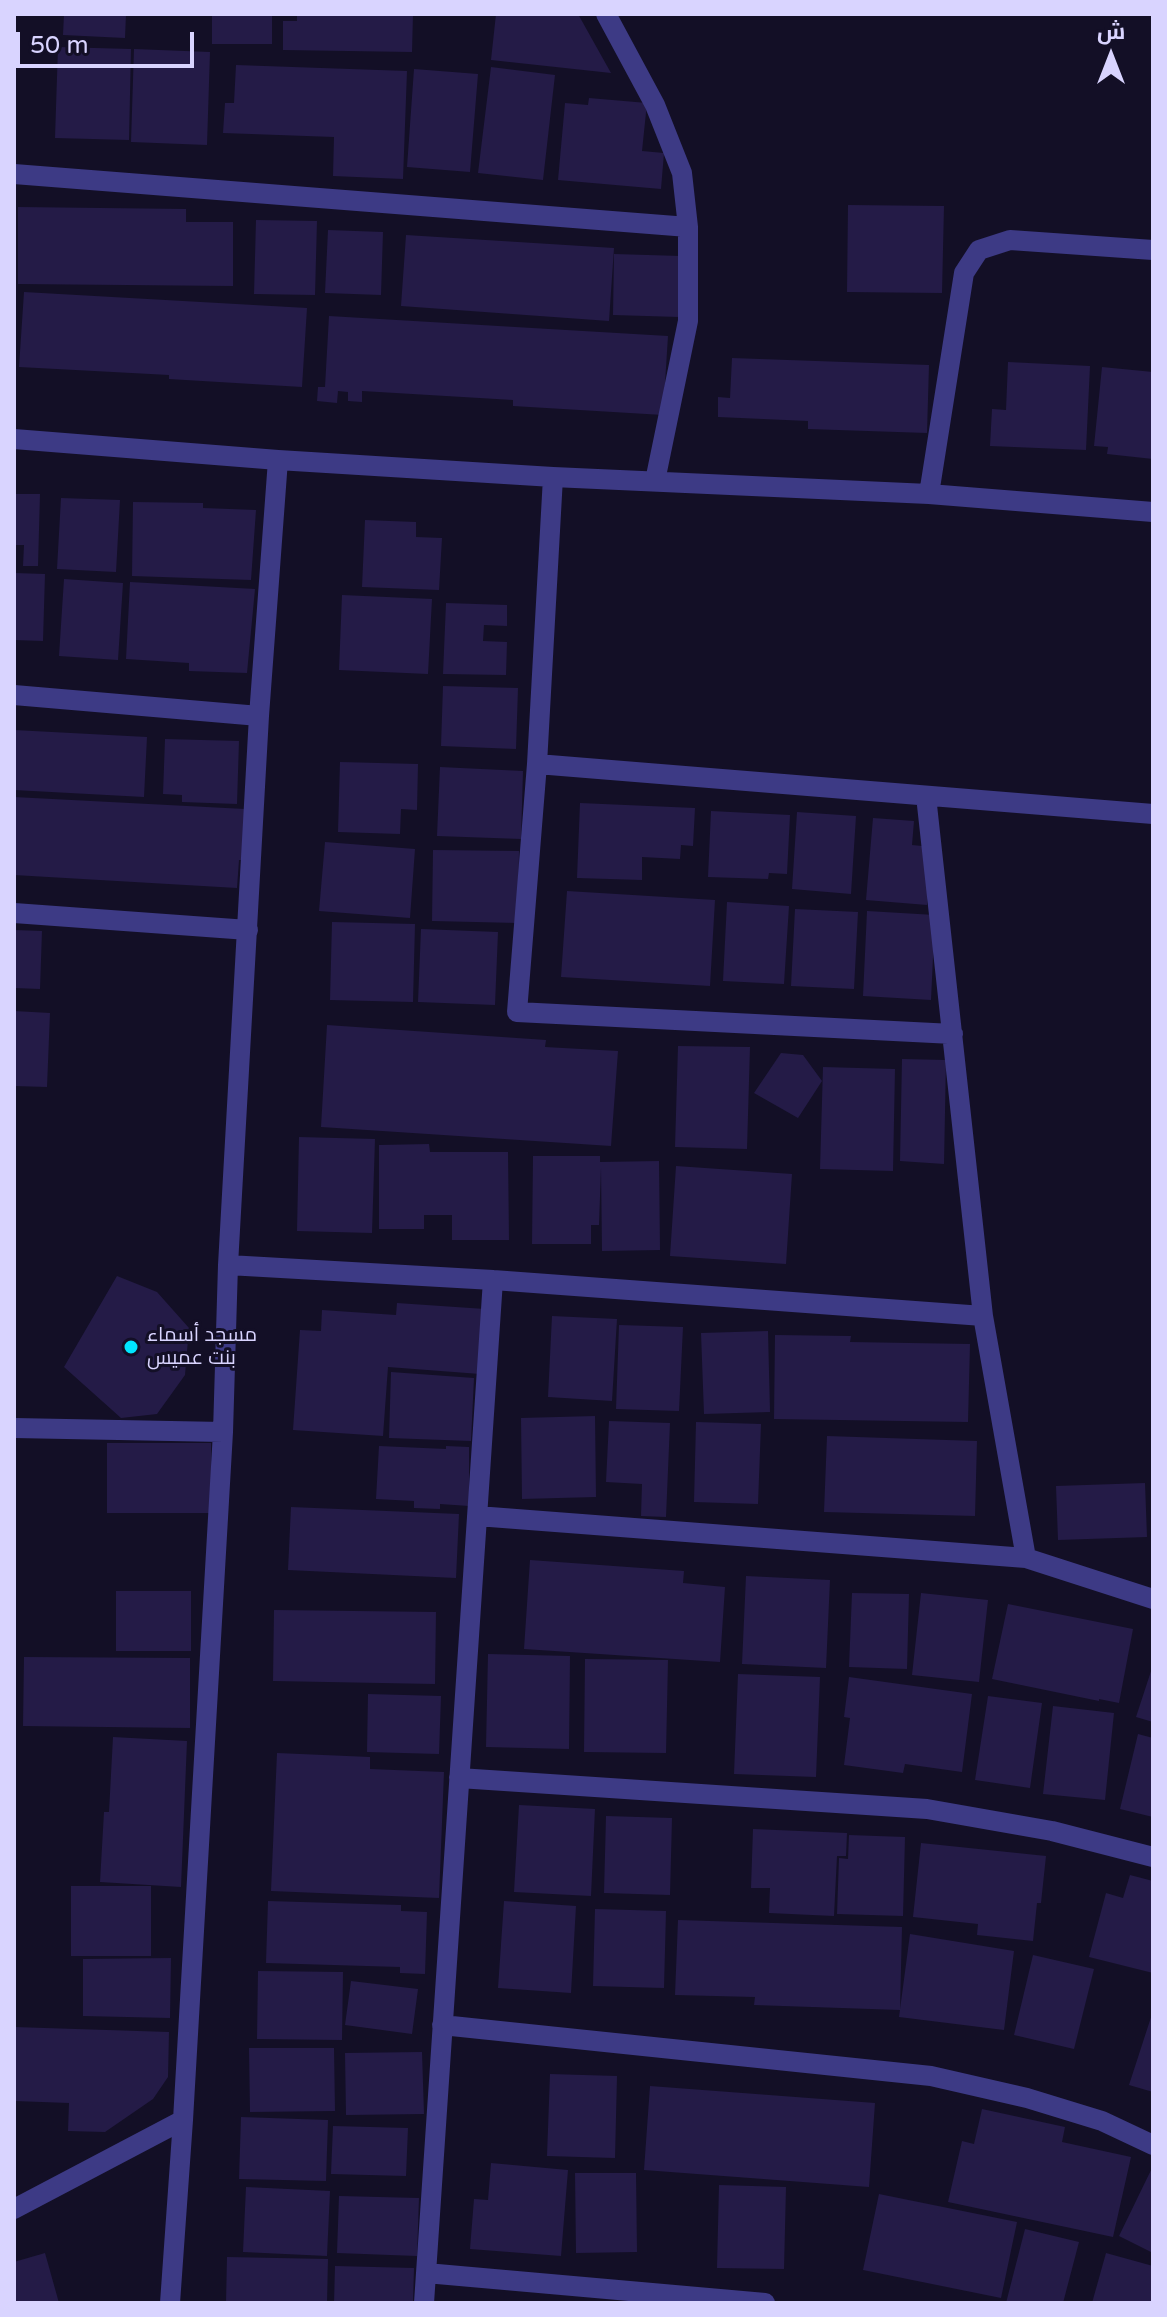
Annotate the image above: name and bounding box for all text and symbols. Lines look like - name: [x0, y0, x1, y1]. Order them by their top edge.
- scale bar: [20, 16, 198, 66]
- north arrow: [1071, 16, 1151, 96]
- text: ش: [1097, 19, 1125, 45]
- text: 50 m: [30, 31, 88, 60]
- place label: مسجد أسماء بنت عميس: [147, 1324, 257, 1371]
- marker: مسجد أسماء بنت عميس: [122, 1338, 140, 1356]

